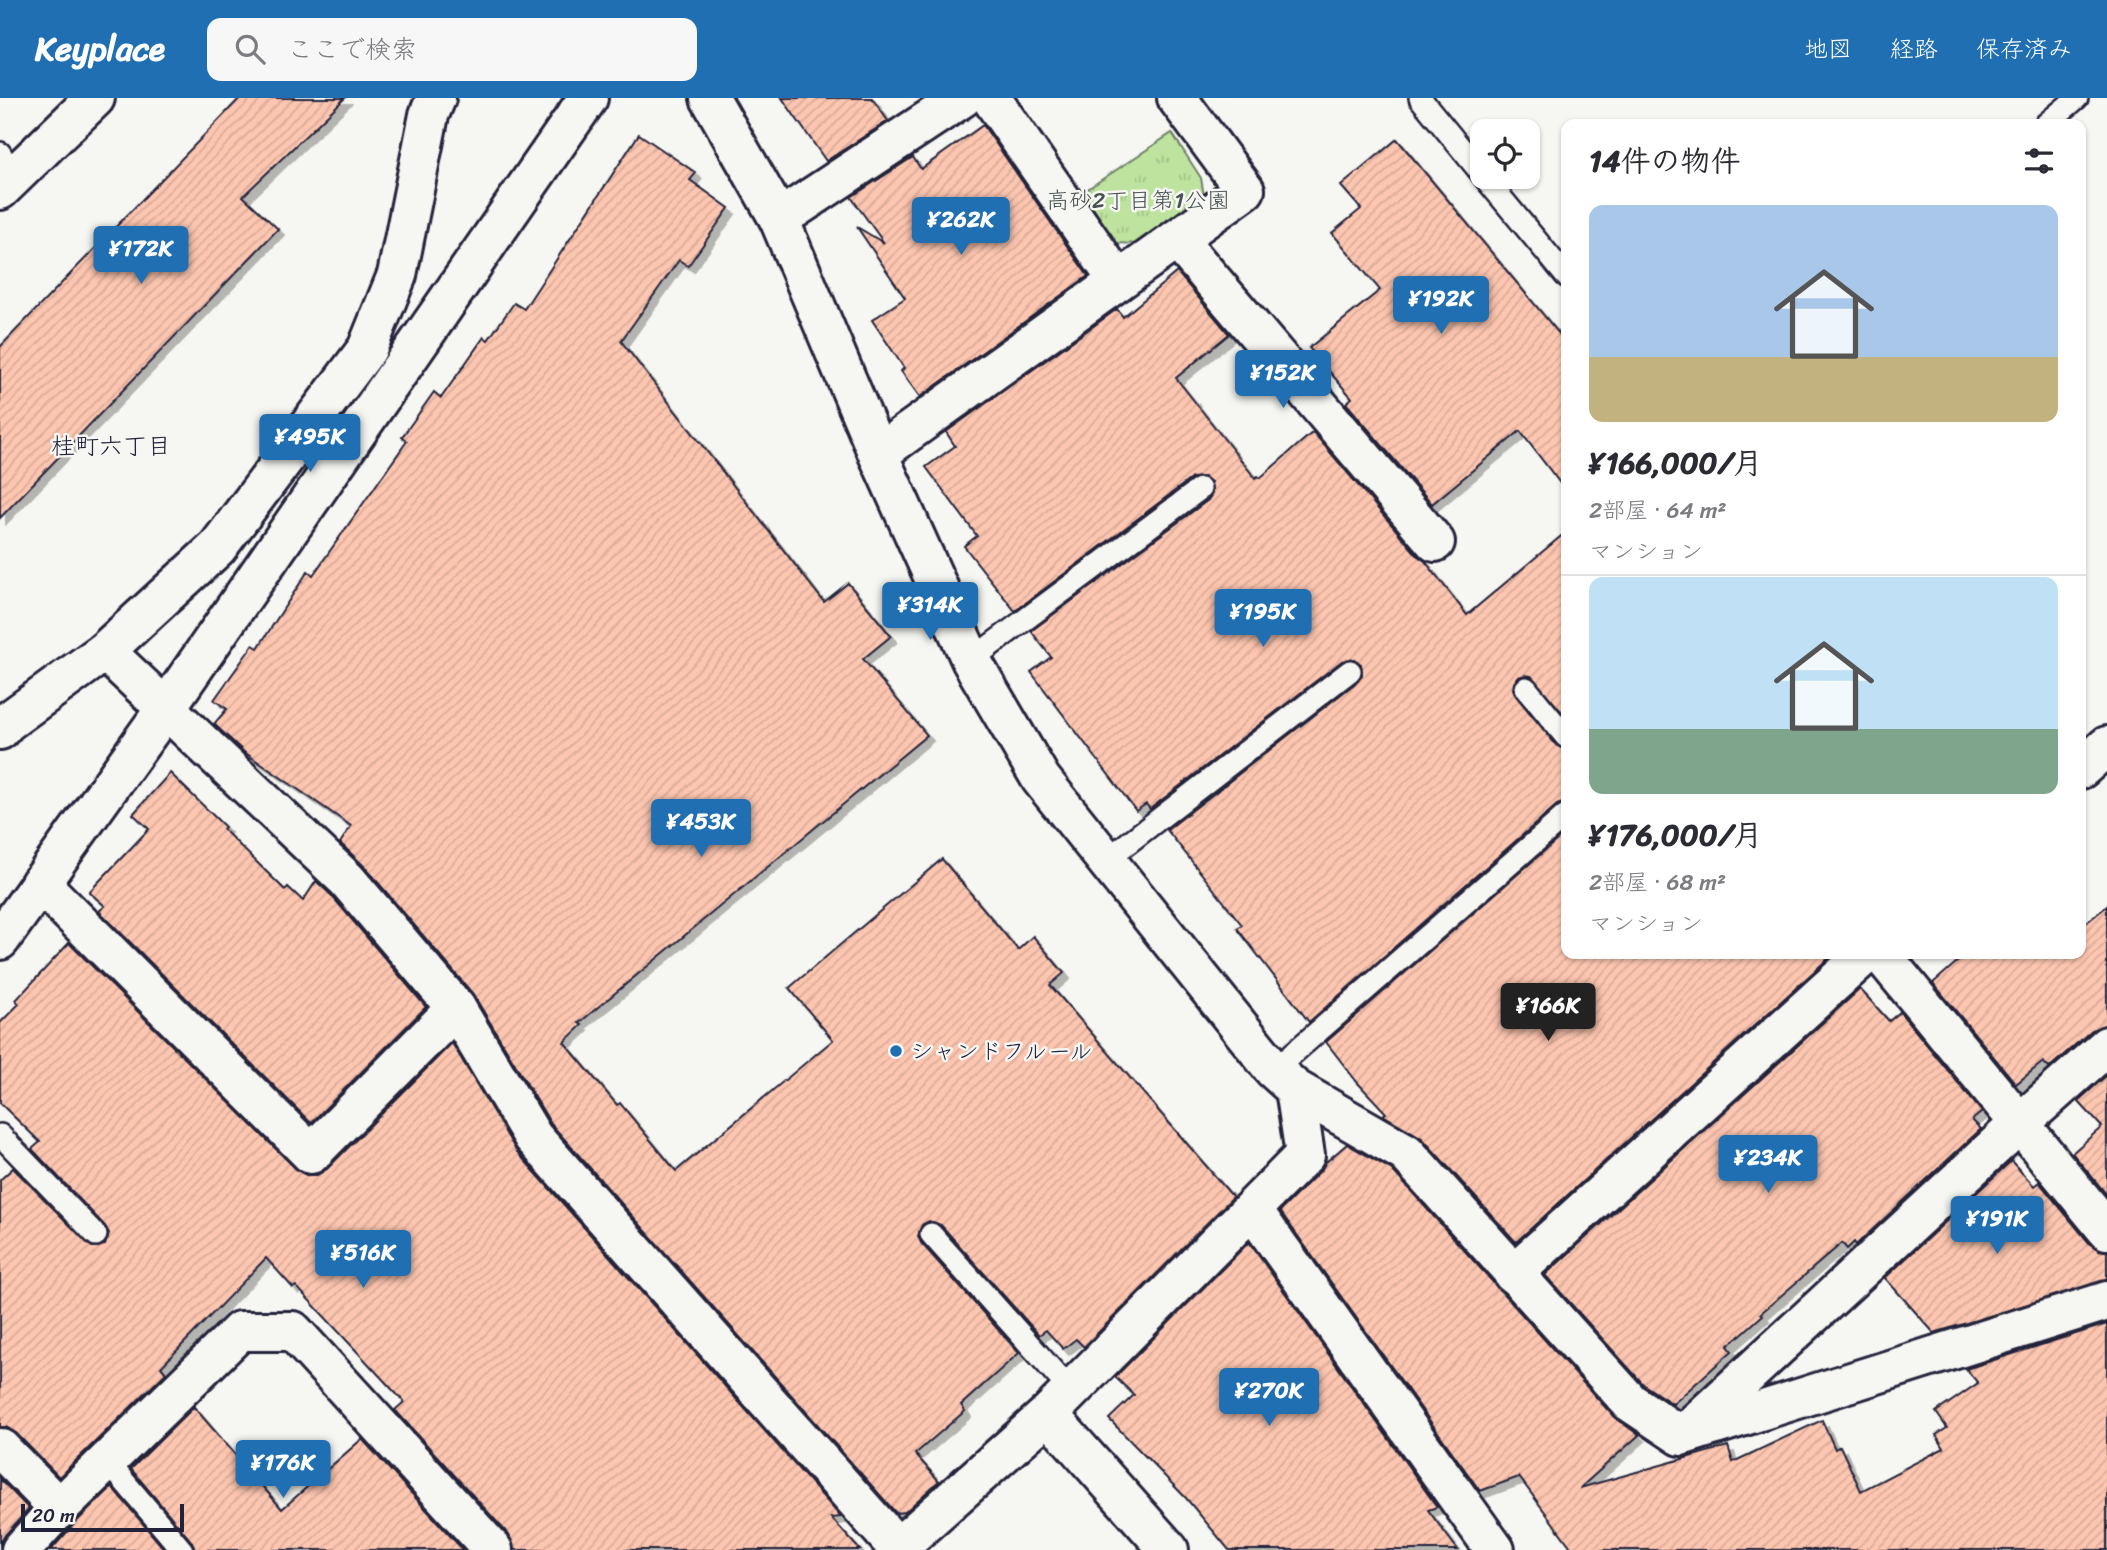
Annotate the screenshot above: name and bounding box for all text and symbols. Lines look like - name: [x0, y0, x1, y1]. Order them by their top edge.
- search box: [207, 18, 697, 81]
- text: Keyplace: [35, 20, 165, 78]
- text: ここで検索: [287, 26, 417, 72]
- text: 地図: [1804, 28, 1852, 70]
- text: 経路: [1890, 28, 1938, 70]
- text: 保存済み: [1976, 28, 2072, 70]
- icon: search: [231, 30, 269, 68]
- map controls: [1470, 119, 1540, 189]
- button: locate: [1470, 119, 1540, 189]
- text: 14件の物件: [1589, 134, 1741, 188]
- icon: filters: [2020, 142, 2058, 180]
- park label: 高砂2丁目第1公園: [1046, 180, 1230, 221]
- pin: ¥262K: [912, 198, 1010, 257]
- text: ¥262K: [928, 199, 994, 240]
- pin: ¥172K: [92, 226, 190, 286]
- text: ¥172K: [109, 228, 173, 269]
- icon: home: [1761, 251, 1887, 377]
- pin: ¥192K: [1392, 276, 1490, 336]
- text: ¥192K: [1409, 278, 1473, 319]
- pin: ¥152K: [1234, 350, 1332, 410]
- text: ¥152K: [1251, 352, 1315, 393]
- pin: ¥495K: [261, 414, 359, 474]
- text: ¥495K: [275, 416, 345, 457]
- district label: 桂町六丁目: [51, 425, 171, 467]
- text: ¥166,000/月: [1589, 436, 1762, 490]
- text: 2部屋 · 64 m²: [1589, 490, 1727, 531]
- text: マンション: [1589, 531, 1703, 572]
- pin: ¥314K: [881, 582, 979, 642]
- text: ¥314K: [898, 584, 962, 625]
- pin: ¥195K: [1214, 589, 1312, 649]
- text: ¥195K: [1231, 591, 1295, 632]
- icon: home: [1761, 623, 1887, 749]
- pin: ¥453K: [652, 800, 750, 859]
- text: ¥453K: [667, 801, 735, 842]
- text: ¥176,000/月: [1589, 808, 1763, 862]
- text: 2部屋 · 68 m²: [1589, 862, 1726, 903]
- text: マンション: [1589, 903, 1703, 944]
- pin: ¥166K: [1499, 984, 1597, 1043]
- text: ¥166K: [1517, 985, 1579, 1026]
- place label: シャンドフルール: [910, 1031, 1093, 1072]
- marker: シャンドフルール: [888, 1043, 904, 1059]
- pin: ¥234K: [1719, 1136, 1817, 1195]
- text: ¥234K: [1734, 1137, 1802, 1178]
- pin: ¥191K: [1948, 1196, 2046, 1256]
- text: ¥191K: [1967, 1198, 2027, 1239]
- pin: ¥516K: [314, 1230, 412, 1290]
- text: ¥516K: [331, 1232, 395, 1273]
- pin: ¥270K: [1220, 1368, 1318, 1428]
- text: ¥270K: [1235, 1370, 1303, 1411]
- pin: ¥176K: [234, 1440, 332, 1500]
- text: ¥176K: [252, 1442, 314, 1483]
- text: 20 m: [32, 1499, 75, 1532]
- scale bar: [21, 1501, 184, 1533]

